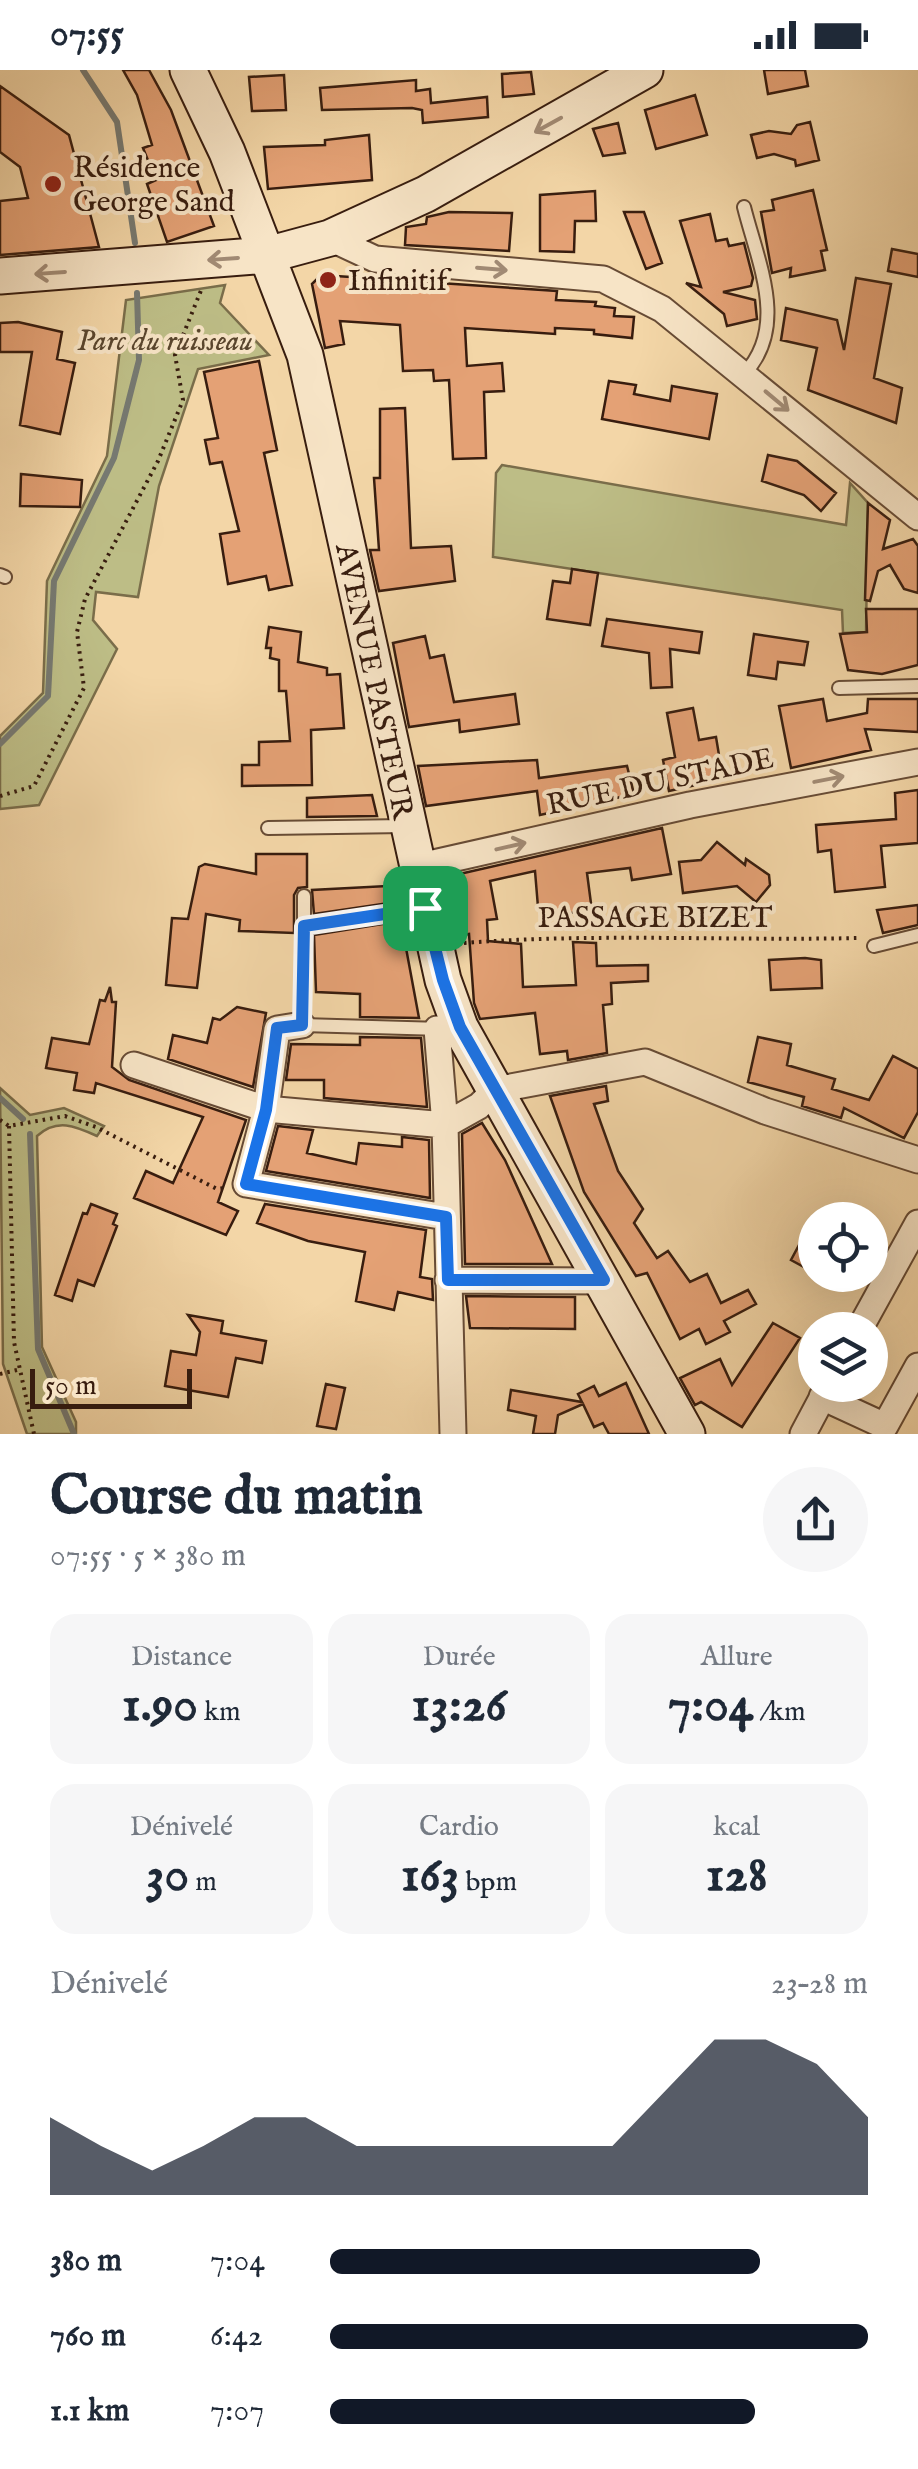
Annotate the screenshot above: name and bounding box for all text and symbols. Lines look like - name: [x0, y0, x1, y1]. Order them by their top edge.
- text: 07:55: [50, 11, 124, 59]
- one-way arrow: [534, 115, 563, 135]
- place label: Résidence George Sand: [73, 150, 236, 222]
- marker: Résidence George Sand: [42, 173, 64, 195]
- one-way arrow: [207, 250, 240, 269]
- one-way arrow: [475, 260, 507, 279]
- place label: Infinitif: [348, 263, 453, 301]
- one-way arrow: [34, 264, 66, 283]
- marker: Infinitif: [317, 269, 339, 291]
- park label: Parc du ruisseau: [77, 323, 253, 361]
- one-way arrow: [763, 390, 789, 412]
- street label: AVENUE PASTEUR: [325, 539, 421, 824]
- street label: RUE DU STADE: [543, 740, 777, 826]
- one-way arrow: [812, 769, 845, 788]
- one-way arrow: [494, 835, 526, 854]
- pin: [383, 866, 468, 951]
- icon: arrive: [398, 881, 453, 936]
- street label: PASSAGE BIZET: [538, 900, 773, 938]
- map controls: [798, 1202, 888, 1402]
- button: locate: [798, 1202, 888, 1292]
- button: layers: [798, 1312, 888, 1402]
- scale bar: [30, 1364, 192, 1408]
- text: 50 m: [45, 1369, 97, 1404]
- text: Course du matin: [50, 1463, 423, 1533]
- button: share: [763, 1467, 868, 1572]
- text: 07:55 · 5 × 380 m: [50, 1536, 246, 1577]
- text: Distance: [131, 1640, 232, 1675]
- text: Durée: [423, 1640, 495, 1675]
- text: Allure: [701, 1640, 773, 1675]
- text: 1.90: [122, 1675, 198, 1738]
- text: 13:26: [411, 1675, 507, 1738]
- text: 7:04: [668, 1675, 753, 1738]
- text: km: [198, 1695, 241, 1730]
- text: /km: [753, 1695, 806, 1730]
- text: Dénivelé: [130, 1810, 233, 1845]
- text: Cardio: [419, 1810, 499, 1845]
- text: kcal: [713, 1810, 760, 1845]
- text: 30: [146, 1845, 189, 1908]
- text: 163: [401, 1845, 459, 1908]
- text: 128: [706, 1845, 768, 1908]
- text: m: [189, 1865, 217, 1900]
- text: bpm: [459, 1865, 517, 1900]
- text: Dénivelé: [50, 1964, 168, 2005]
- text: 23–28 m: [771, 1964, 868, 2005]
- text: 380 m: [50, 2241, 122, 2282]
- text: 7:04: [210, 2241, 265, 2282]
- text: 760 m: [50, 2316, 126, 2357]
- text: 6:42: [210, 2316, 263, 2357]
- text: 1.1 km: [50, 2391, 130, 2432]
- text: 7:07: [210, 2391, 264, 2432]

